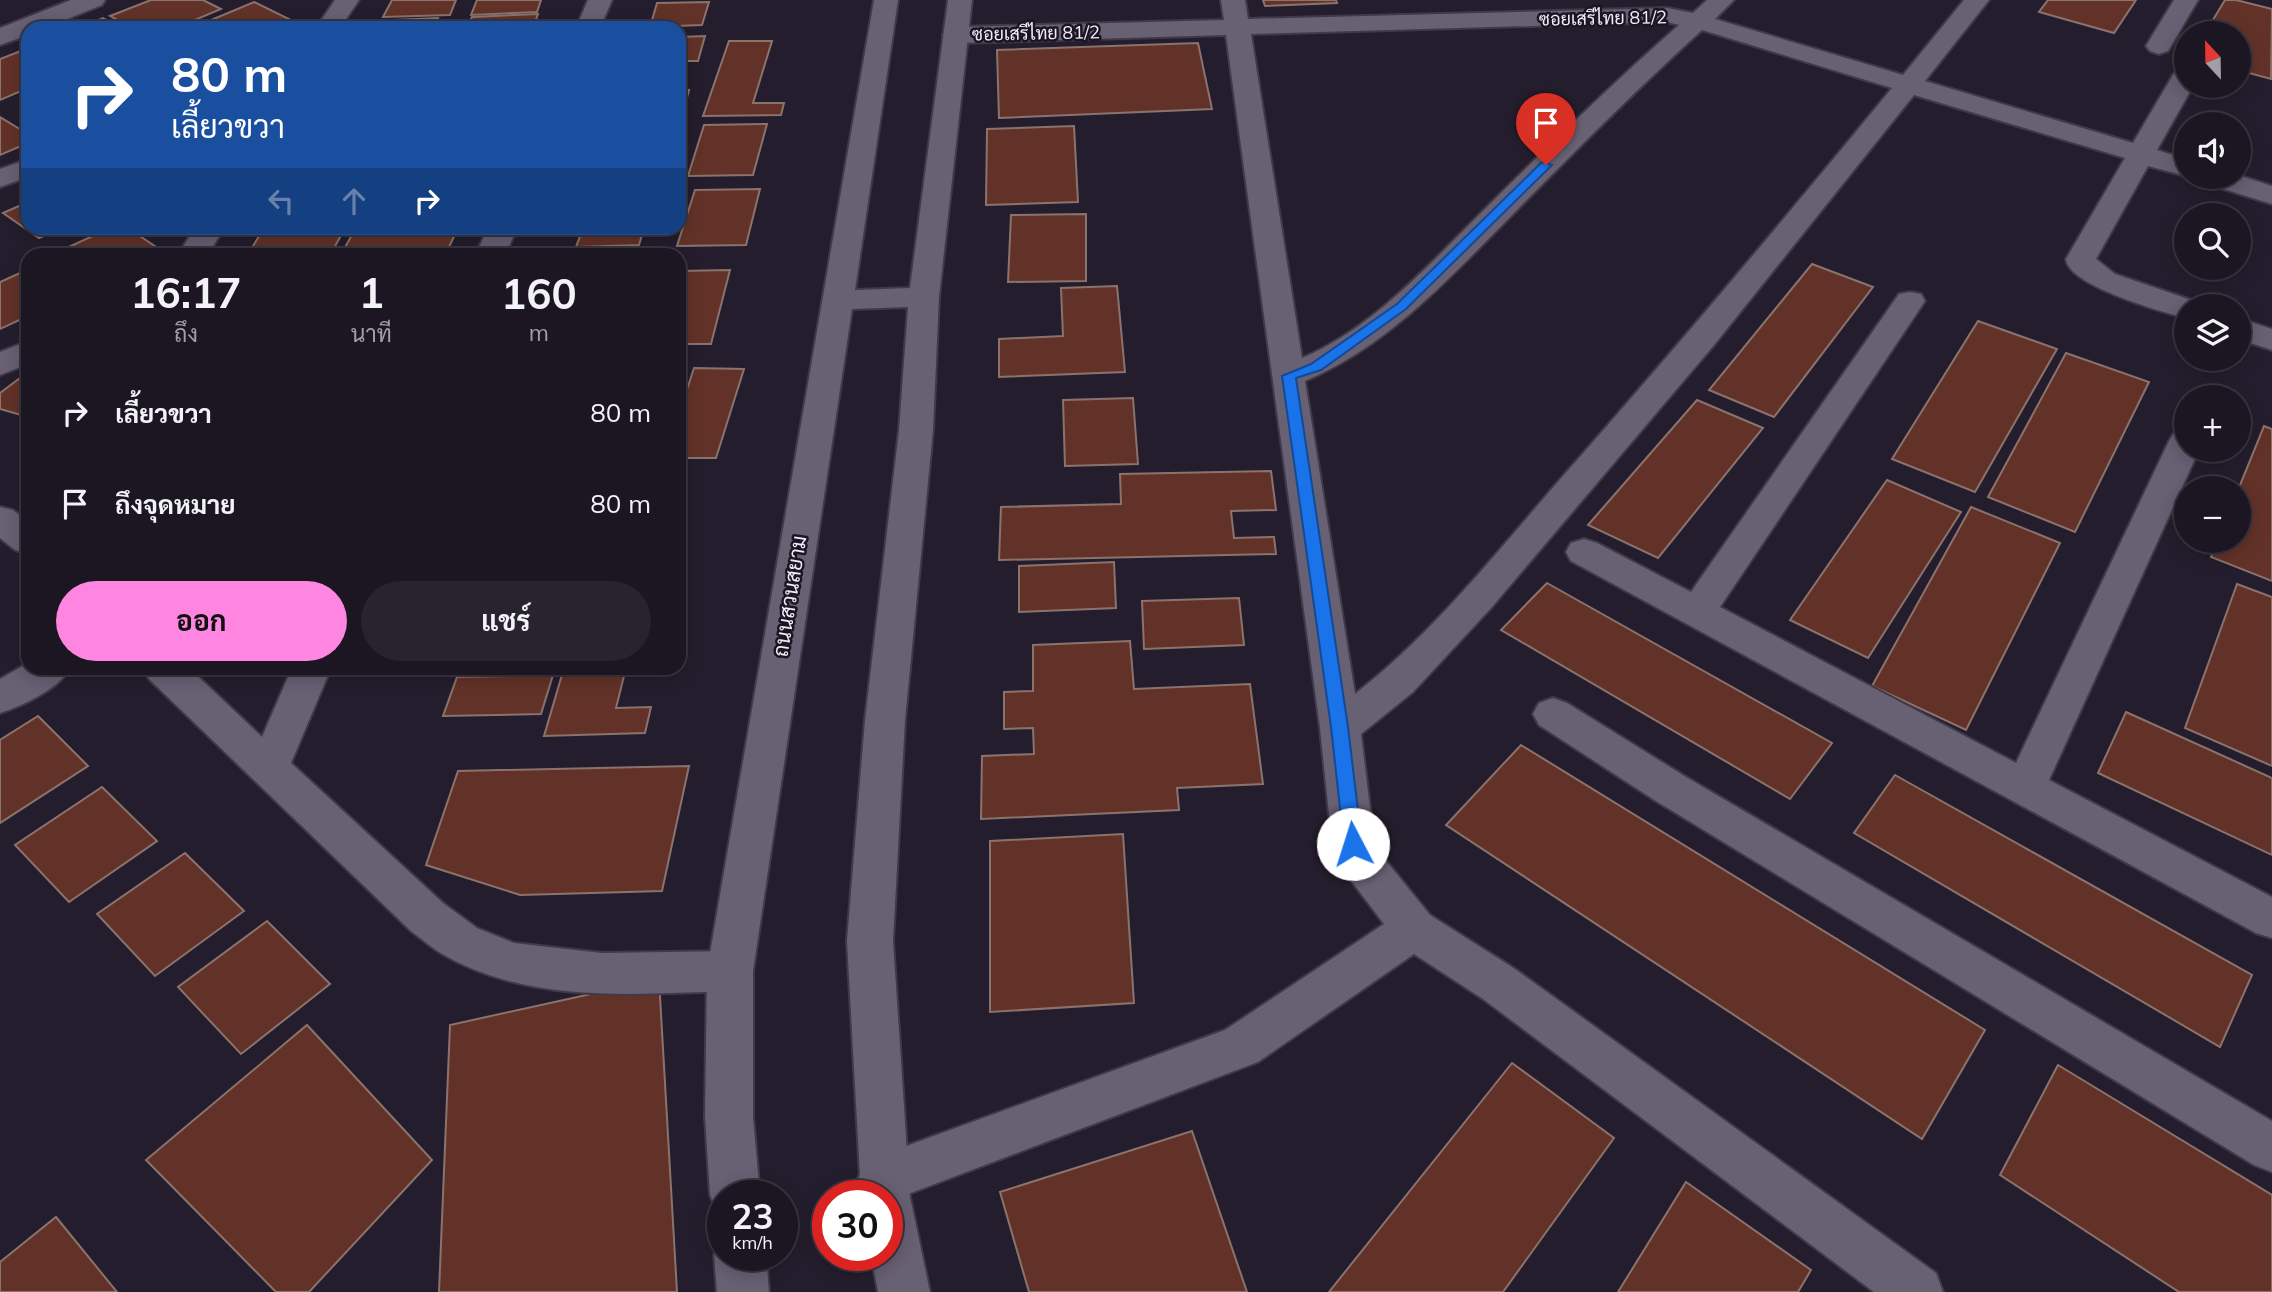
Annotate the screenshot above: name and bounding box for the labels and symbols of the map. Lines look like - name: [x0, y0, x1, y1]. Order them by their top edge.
- street label: ซอยเสรีไทย 81/2: [1539, 4, 1667, 31]
- street label: ซอยเสรีไทย 81/2: [972, 19, 1100, 46]
- north arrow: [2174, 21, 2250, 98]
- pin: [1516, 93, 1576, 165]
- street label: ถนนสวนสยาม: [767, 533, 811, 659]
- position arrow: [1316, 807, 1390, 881]
- speed limit sign: 30: [812, 1180, 903, 1271]

